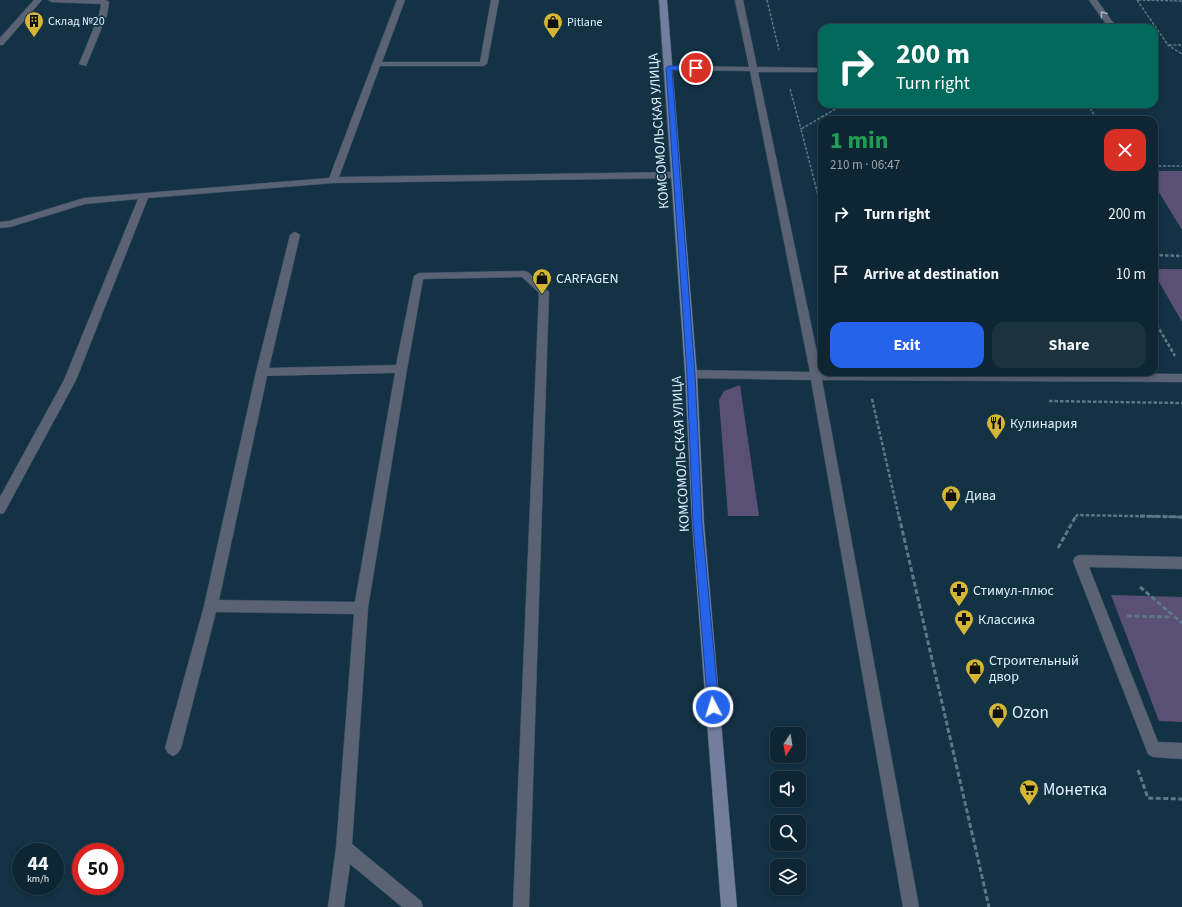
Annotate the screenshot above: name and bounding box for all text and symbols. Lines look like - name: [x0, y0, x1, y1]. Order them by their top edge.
- building icon: Склад №20: [23, 10, 45, 38]
- shop icon: Pitlane: [542, 11, 564, 39]
- one-way arrow: [1100, 11, 1108, 18]
- place label: Склад №20: [48, 13, 105, 30]
- place label: Pitlane: [567, 14, 602, 31]
- text: 200 m: [896, 34, 970, 74]
- icon: right: [830, 40, 882, 92]
- pin: [679, 51, 713, 85]
- street label: КОМСОМОЛЬСКАЯ УЛИЦА: [644, 52, 674, 210]
- icon: arrive: [685, 57, 707, 79]
- text: Turn right: [896, 71, 970, 96]
- text: 1 min: [830, 123, 888, 158]
- button: close: [1104, 129, 1146, 171]
- text: 210 m · 06:47: [830, 156, 900, 174]
- icon: right: [830, 203, 852, 225]
- text: Turn right: [864, 204, 930, 225]
- text: 200 m: [1108, 204, 1146, 225]
- icon: arrive: [830, 263, 852, 285]
- text: Arrive at destination: [864, 264, 999, 285]
- text: 10 m: [1116, 264, 1146, 285]
- shop icon: CARFAGEN: [531, 267, 553, 295]
- place label: CARFAGEN: [556, 269, 619, 289]
- button: Exit: [830, 322, 984, 368]
- button: Share: [992, 322, 1146, 368]
- street label: КОМСОМОЛЬСКАЯ УЛИЦА: [667, 375, 695, 532]
- restaurant icon: Кулинария: [985, 412, 1007, 440]
- place label: Кулинария: [1010, 414, 1077, 434]
- shop icon: Дива: [940, 484, 962, 512]
- place label: Дива: [965, 486, 996, 506]
- pharmacy icon: Стимул-плюс: [948, 579, 970, 607]
- place label: Стимул-плюс: [973, 581, 1055, 601]
- pharmacy icon: Классика: [953, 608, 975, 636]
- place label: Классика: [978, 610, 1035, 630]
- place label: Строительный двор: [989, 651, 1079, 687]
- shop icon: Строительный двор: [964, 657, 986, 685]
- position arrow: [692, 686, 734, 728]
- shop icon: Ozon: [987, 701, 1009, 729]
- place label: Ozon: [1012, 701, 1049, 725]
- north arrow: [770, 727, 806, 763]
- map controls: [770, 727, 806, 895]
- button: sound: [770, 771, 806, 807]
- supermarket icon: Монетка: [1018, 778, 1040, 806]
- place label: Монетка: [1043, 778, 1107, 802]
- button: search: [770, 815, 806, 851]
- speed limit sign: 50: [72, 843, 124, 895]
- text: 44: [27, 850, 49, 878]
- button: layers: [770, 859, 806, 895]
- text: km/h: [27, 872, 49, 886]

